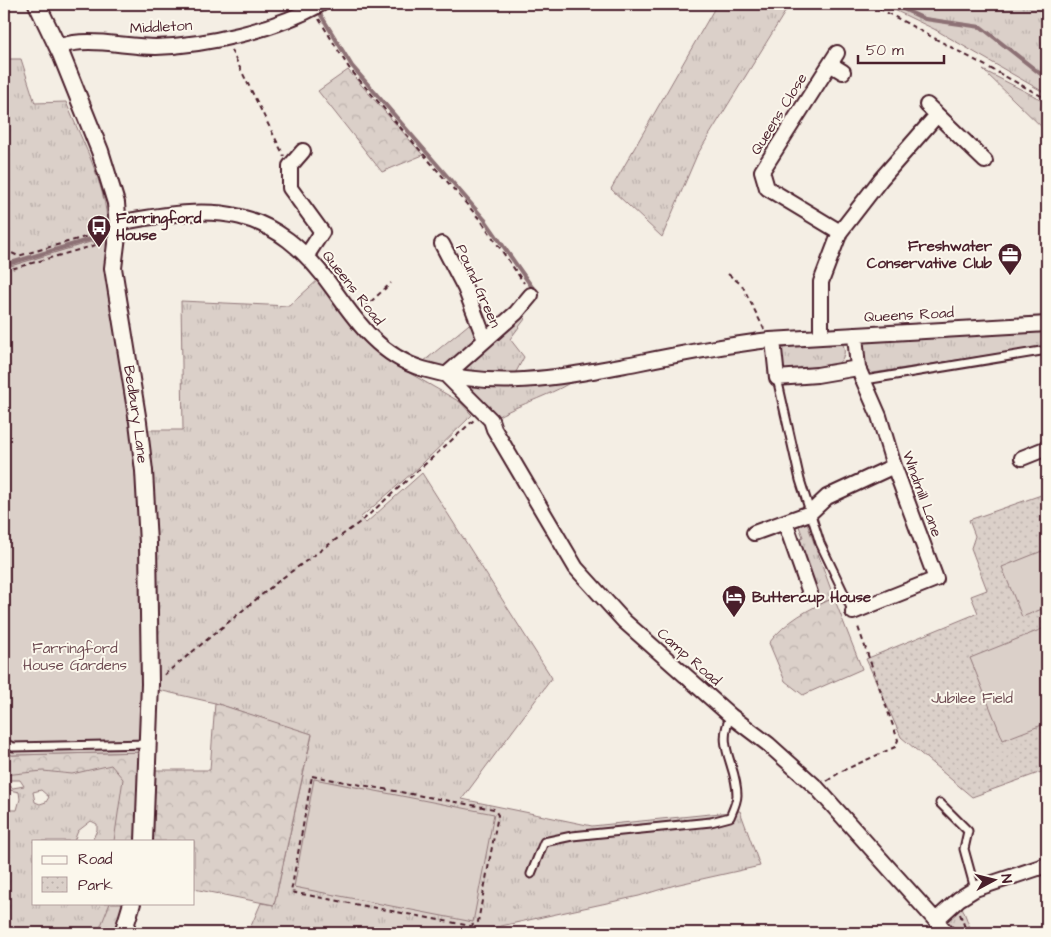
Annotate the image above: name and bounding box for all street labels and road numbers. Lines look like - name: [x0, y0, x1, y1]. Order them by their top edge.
- street label: Middleton: [129, 15, 193, 39]
- street label: Queens Close: [746, 69, 812, 159]
- street label: Pound Green: [450, 241, 506, 331]
- street label: Queens Road: [317, 246, 389, 330]
- street label: Queens Road: [863, 302, 955, 328]
- street label: Bedbury Lane: [118, 364, 153, 465]
- street label: Windmill Lane: [897, 448, 947, 540]
- street label: Camp Road: [652, 623, 726, 691]

